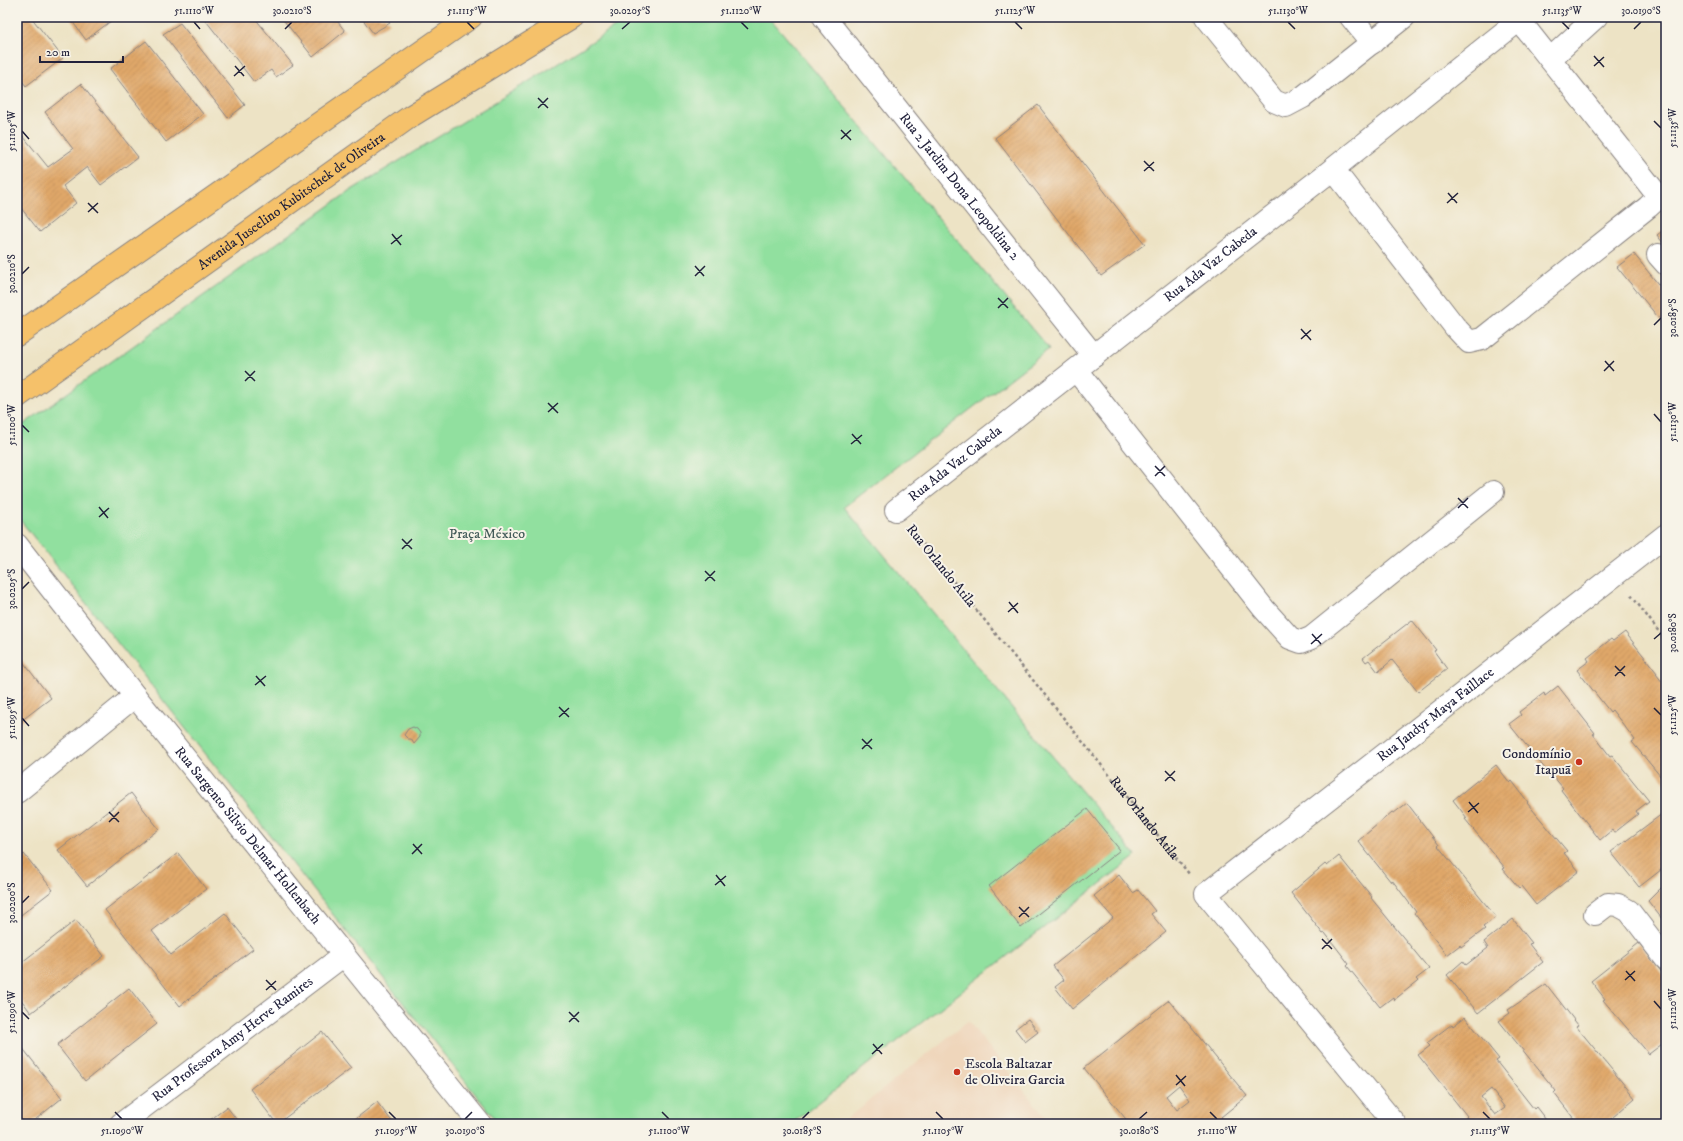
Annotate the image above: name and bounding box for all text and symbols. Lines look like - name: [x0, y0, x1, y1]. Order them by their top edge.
- text: 51.1110°W: [174, 5, 215, 17]
- text: 30.0210°S: [272, 5, 312, 17]
- text: 51.1115°W: [447, 5, 487, 17]
- text: 30.0205°S: [610, 5, 650, 17]
- text: 51.1120°W: [721, 5, 762, 17]
- text: 51.1125°W: [995, 5, 1036, 17]
- text: 51.1130°W: [1268, 5, 1309, 17]
- text: 51.1135°W: [1542, 5, 1583, 17]
- text: 30.0190°S: [1621, 5, 1661, 17]
- scale bar: [40, 38, 123, 64]
- text: 20 m: [46, 45, 70, 60]
- text: 51.1135°W: [1667, 107, 1679, 148]
- street label: Rua 2 Jardim Dona Leopoldina 2: [895, 109, 1023, 264]
- text: 51.1105°W: [6, 110, 18, 152]
- street label: Avenida Juscelino Kubitschek de Oliveira: [194, 128, 389, 274]
- street label: Rua Ada Vaz Cabeda: [1160, 222, 1261, 307]
- text: 30.0210°S: [6, 254, 18, 294]
- text: 30.0185°S: [1667, 299, 1679, 337]
- text: 51.1130°W: [1667, 401, 1679, 442]
- text: 51.1100°W: [6, 403, 18, 446]
- street label: Rua Ada Vaz Cabeda: [905, 422, 1005, 506]
- street label: Rua Orlando Atila: [902, 521, 980, 611]
- park label: Praça México: [449, 525, 525, 543]
- text: 30.0205°S: [6, 569, 18, 609]
- text: 30.0180°S: [1667, 613, 1679, 653]
- street label: Rua Jandyr Maya Faillace: [1374, 663, 1498, 766]
- text: 51.1125°W: [1667, 694, 1679, 735]
- text: 51.1095°W: [6, 696, 18, 739]
- street label: Rua Sargento Silvio Delmar Hollenbach: [170, 743, 325, 929]
- place label: Condomínio Itapuã: [1502, 745, 1571, 779]
- marker: Condomínio Itapuã: [1574, 757, 1584, 767]
- street label: Rua Orlando Atila: [1105, 773, 1183, 863]
- text: 30.0200°S: [6, 883, 18, 923]
- street label: Rua Professora Amy Herve Ramires: [148, 972, 317, 1106]
- text: 51.1120°W: [1667, 988, 1679, 1030]
- text: 51.1090°W: [6, 990, 18, 1033]
- place label: Escola Baltazar de Oliveira Garcia: [965, 1055, 1065, 1089]
- marker: Escola Baltazar de Oliveira Garcia: [952, 1067, 962, 1077]
- text: 51.1090°W: [101, 1125, 144, 1137]
- text: 51.1095°W: [375, 1125, 418, 1137]
- text: 30.0190°S: [445, 1125, 485, 1137]
- text: 51.1100°W: [648, 1125, 691, 1137]
- text: 30.0185°S: [783, 1125, 821, 1137]
- text: 51.1105°W: [922, 1125, 964, 1137]
- text: 30.0180°S: [1119, 1125, 1159, 1137]
- text: 51.1110°W: [1197, 1125, 1238, 1137]
- text: 51.1115°W: [1470, 1125, 1510, 1137]

